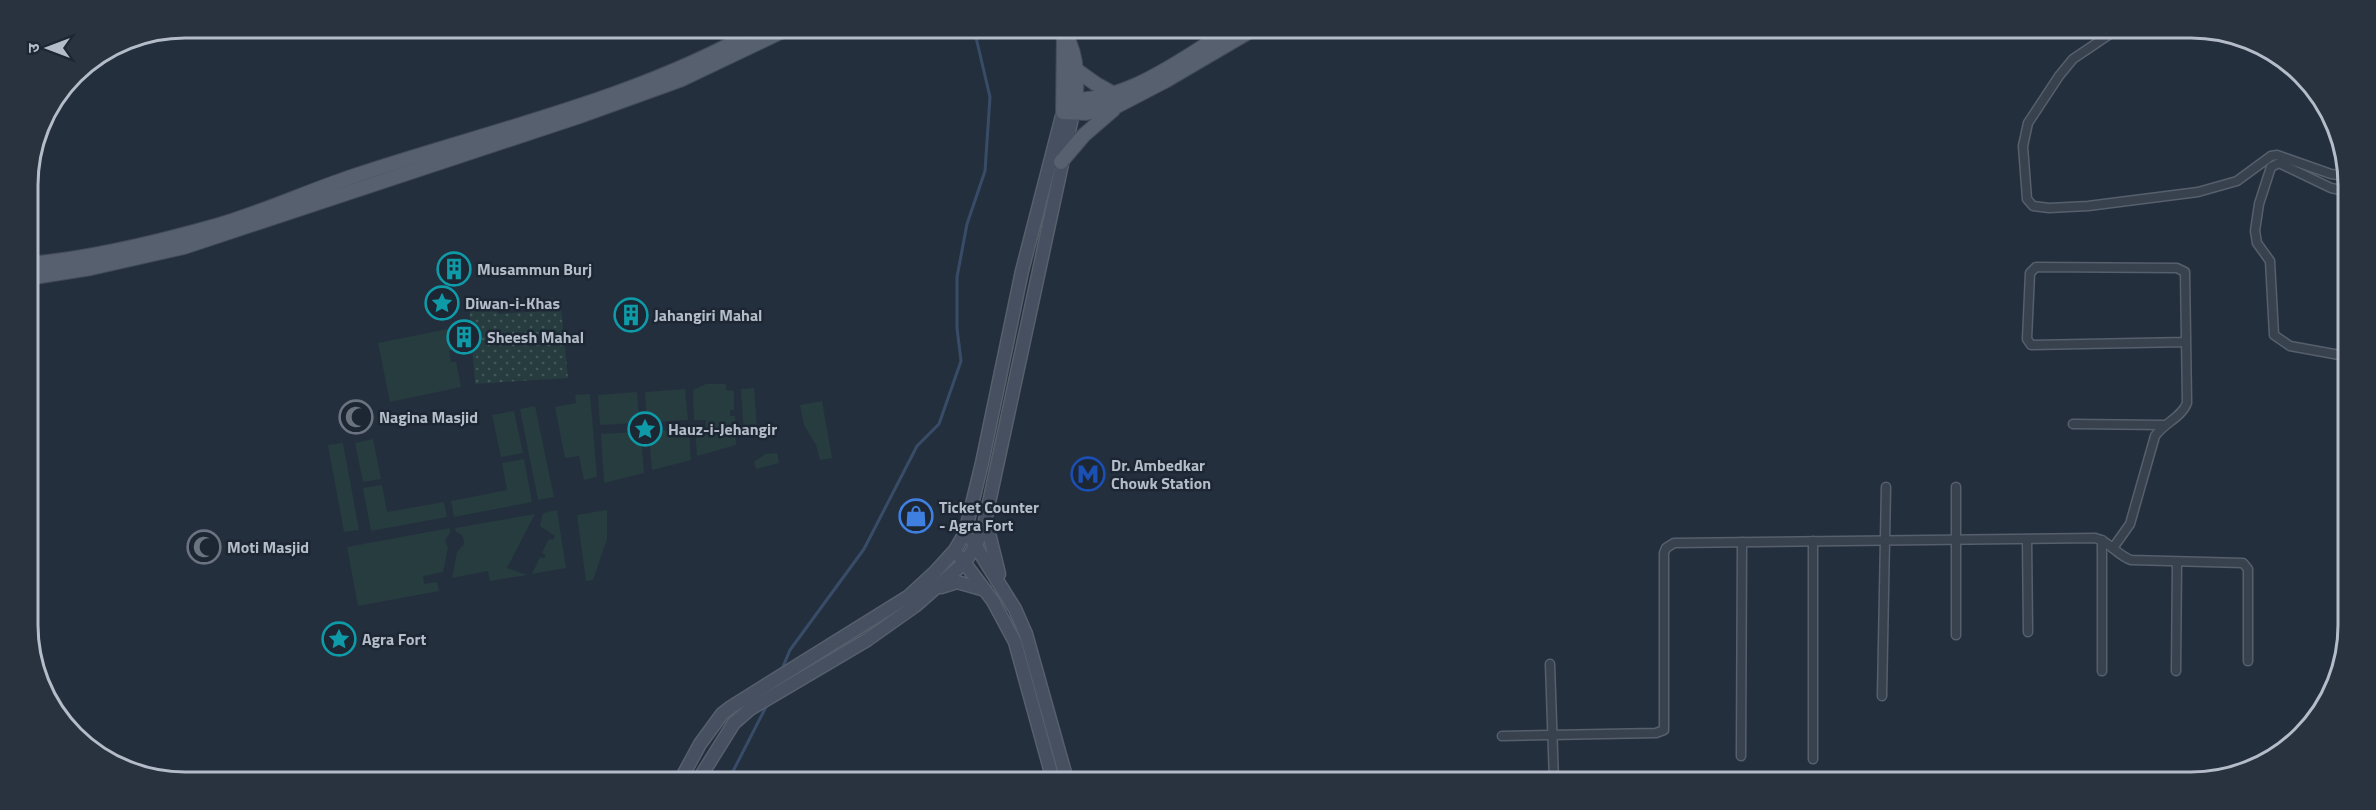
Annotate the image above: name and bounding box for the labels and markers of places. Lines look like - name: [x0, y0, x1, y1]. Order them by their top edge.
- building icon: Musammun Burj: [436, 251, 472, 287]
- place label: Musammun Burj: [477, 257, 592, 281]
- place icon: Diwan-i-Khas: [424, 285, 460, 321]
- place label: Diwan-i-Khas: [465, 291, 560, 315]
- building icon: Jahangiri Mahal: [613, 297, 649, 333]
- place label: Jahangiri Mahal: [654, 303, 762, 327]
- building icon: Sheesh Mahal: [446, 319, 482, 355]
- place label: Sheesh Mahal: [487, 325, 584, 349]
- mosque icon: Nagina Masjid: [338, 399, 374, 435]
- place label: Nagina Masjid: [379, 405, 478, 429]
- place icon: Hauz-i-Jehangir: [627, 411, 663, 447]
- place label: Hauz-i-Jehangir: [668, 417, 777, 441]
- place label: Dr. Ambedkar Chowk Station: [1111, 453, 1211, 495]
- metro station icon: Dr. Ambedkar Chowk Station: [1070, 456, 1106, 492]
- place label: Ticket Counter - Agra Fort: [939, 495, 1039, 537]
- shop icon: Ticket Counter - Agra Fort: [898, 498, 934, 534]
- mosque icon: Moti Masjid: [186, 529, 222, 565]
- place label: Moti Masjid: [227, 535, 309, 559]
- place icon: Agra Fort: [321, 621, 357, 657]
- place label: Agra Fort: [362, 627, 426, 651]

